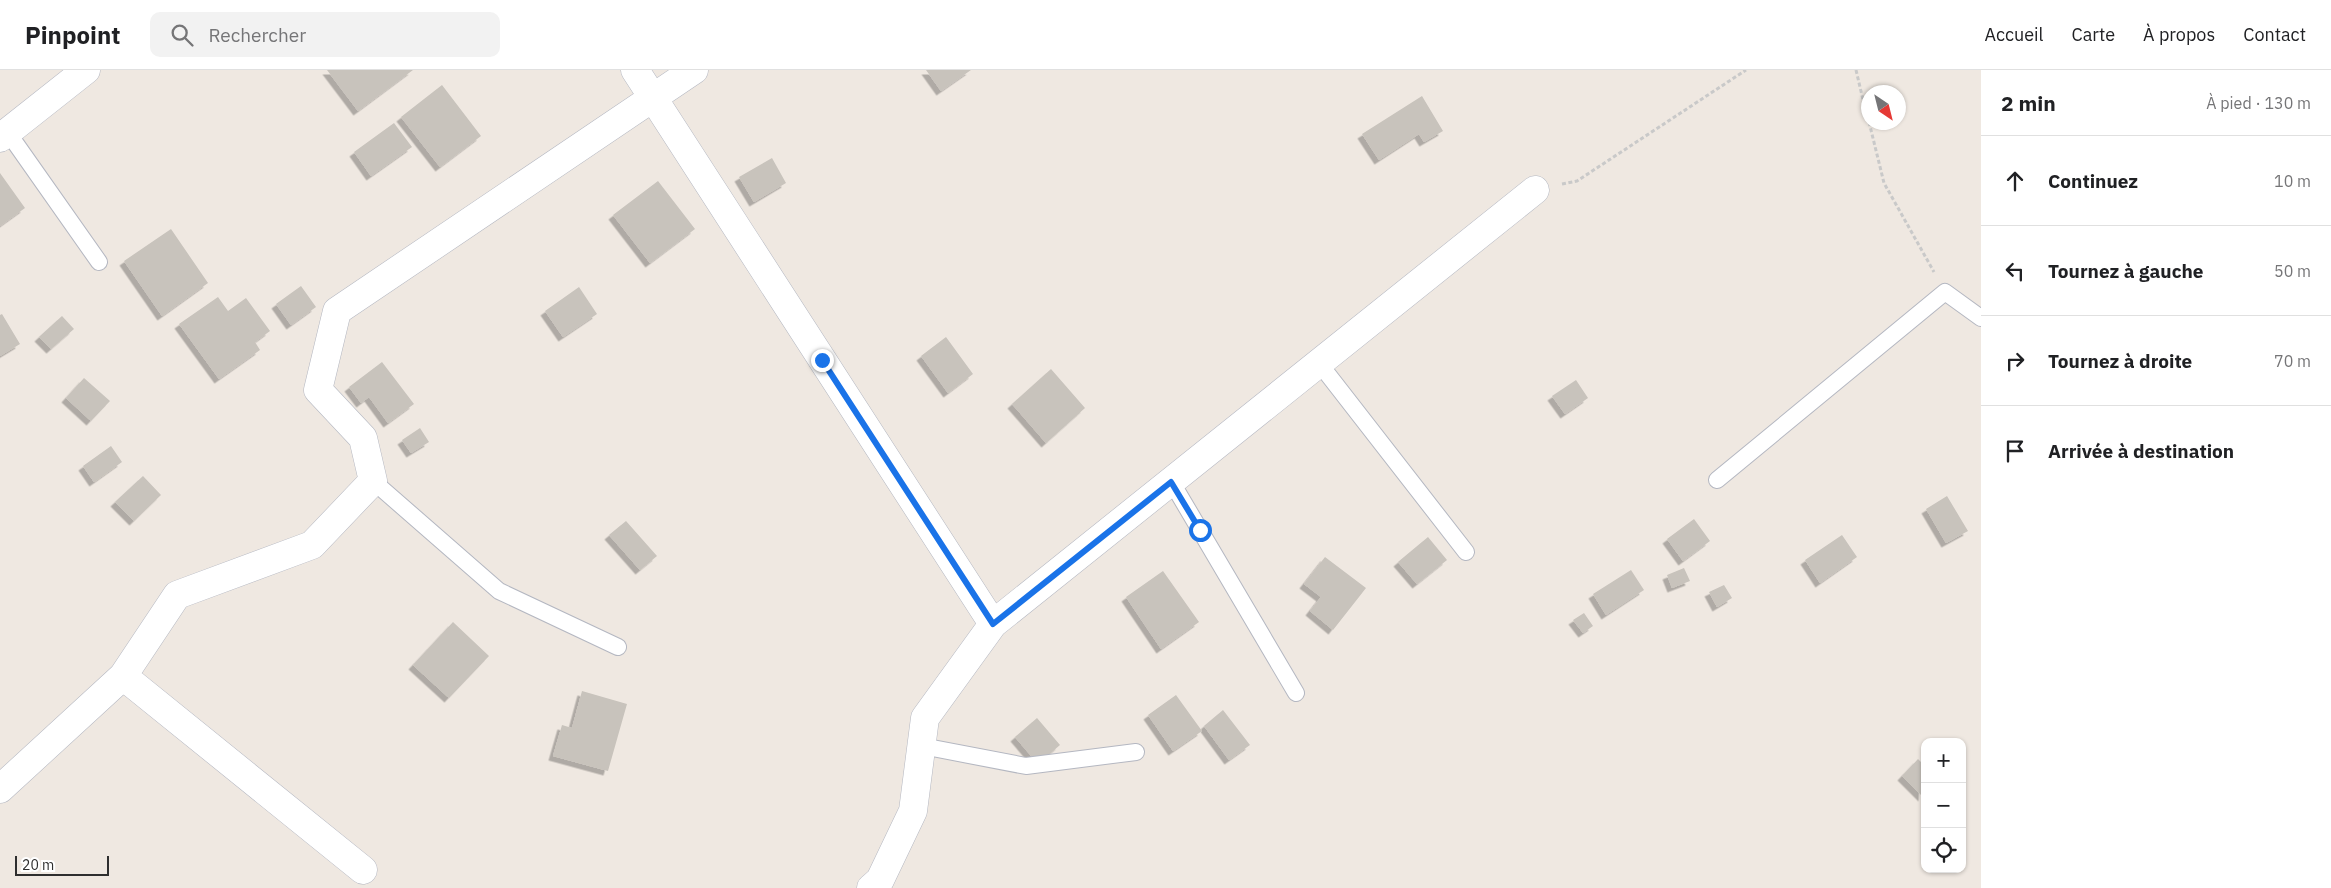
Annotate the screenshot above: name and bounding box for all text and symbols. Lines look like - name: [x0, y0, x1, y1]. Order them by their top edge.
- search box: [150, 12, 500, 57]
- text: Pinpoint: [25, 19, 120, 51]
- icon: search: [168, 21, 196, 49]
- text: Rechercher: [208, 23, 306, 47]
- text: Accueil: [1984, 23, 2043, 46]
- text: Carte: [2071, 23, 2115, 46]
- text: À propos: [2143, 23, 2215, 46]
- text: Contact: [2243, 23, 2306, 46]
- north arrow: [1861, 85, 1906, 130]
- text: 2 min: [2001, 89, 2056, 117]
- text: À pied · 130 m: [2206, 93, 2311, 113]
- icon: ahead: [2001, 167, 2029, 195]
- text: Continuez: [2048, 169, 2138, 193]
- text: 10 m: [2274, 171, 2311, 191]
- icon: left: [2001, 257, 2029, 285]
- text: Tournez à gauche: [2048, 259, 2204, 283]
- text: 50 m: [2274, 261, 2311, 281]
- icon: right: [2001, 347, 2029, 375]
- route end: [811, 349, 834, 372]
- text: Tournez à droite: [2048, 349, 2192, 373]
- text: 70 m: [2274, 351, 2311, 371]
- icon: arrive: [2001, 437, 2029, 465]
- text: Arrivée à destination: [2048, 439, 2234, 463]
- route start: [1189, 519, 1212, 542]
- map controls: [1921, 738, 1966, 873]
- button: +: [1921, 738, 1966, 783]
- button: −: [1921, 783, 1966, 828]
- button: locate: [1921, 828, 1966, 873]
- scale bar: [15, 853, 109, 876]
- text: 20 m: [22, 856, 54, 874]

